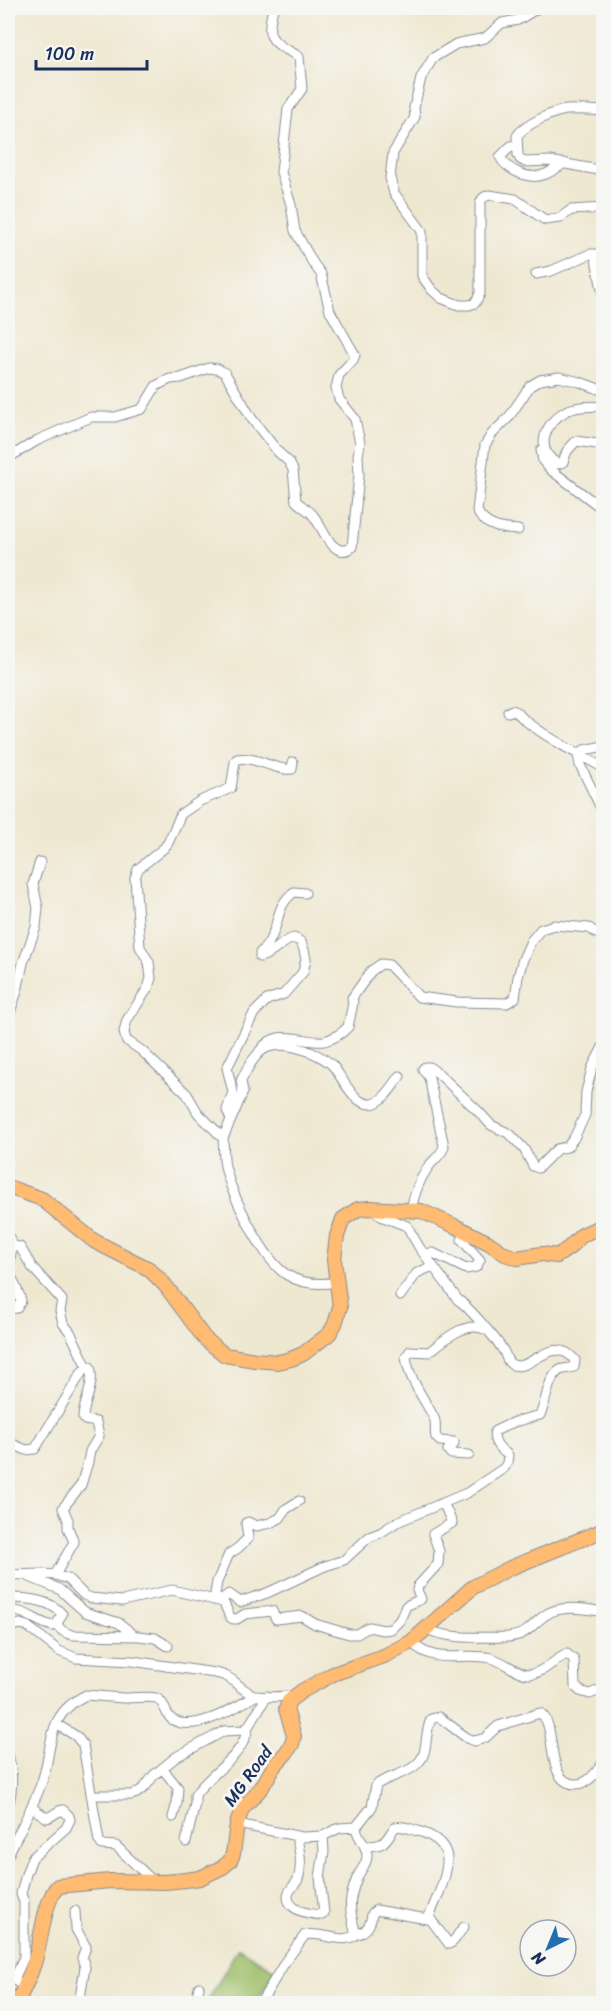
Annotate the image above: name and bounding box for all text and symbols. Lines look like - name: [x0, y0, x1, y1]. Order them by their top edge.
- scale bar: [36, 33, 147, 71]
- text: 100 m: [45, 38, 94, 70]
- street label: MG Road: [215, 1737, 282, 1813]
- north arrow: [518, 1918, 578, 1978]
- text: N: [524, 1944, 553, 1974]

